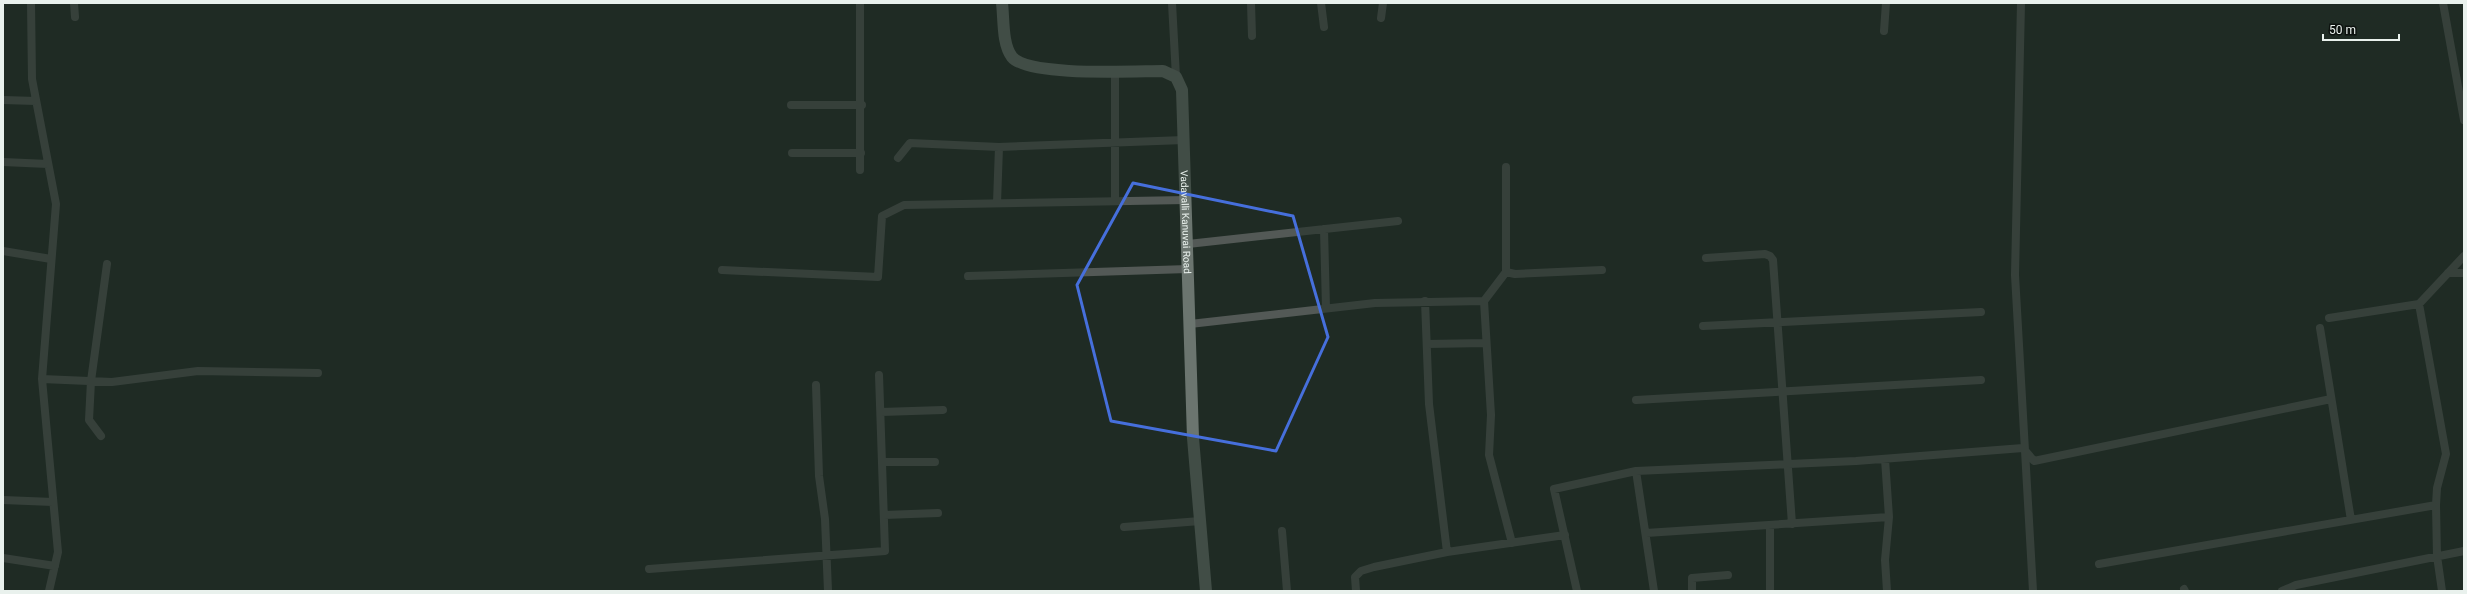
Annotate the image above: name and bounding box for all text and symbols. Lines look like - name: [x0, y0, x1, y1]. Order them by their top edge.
- scale bar: [2323, 16, 2399, 42]
- text: 50 m: [2329, 23, 2356, 37]
- street label: Vadavalli Kanuvai Road: [1179, 170, 1193, 274]

